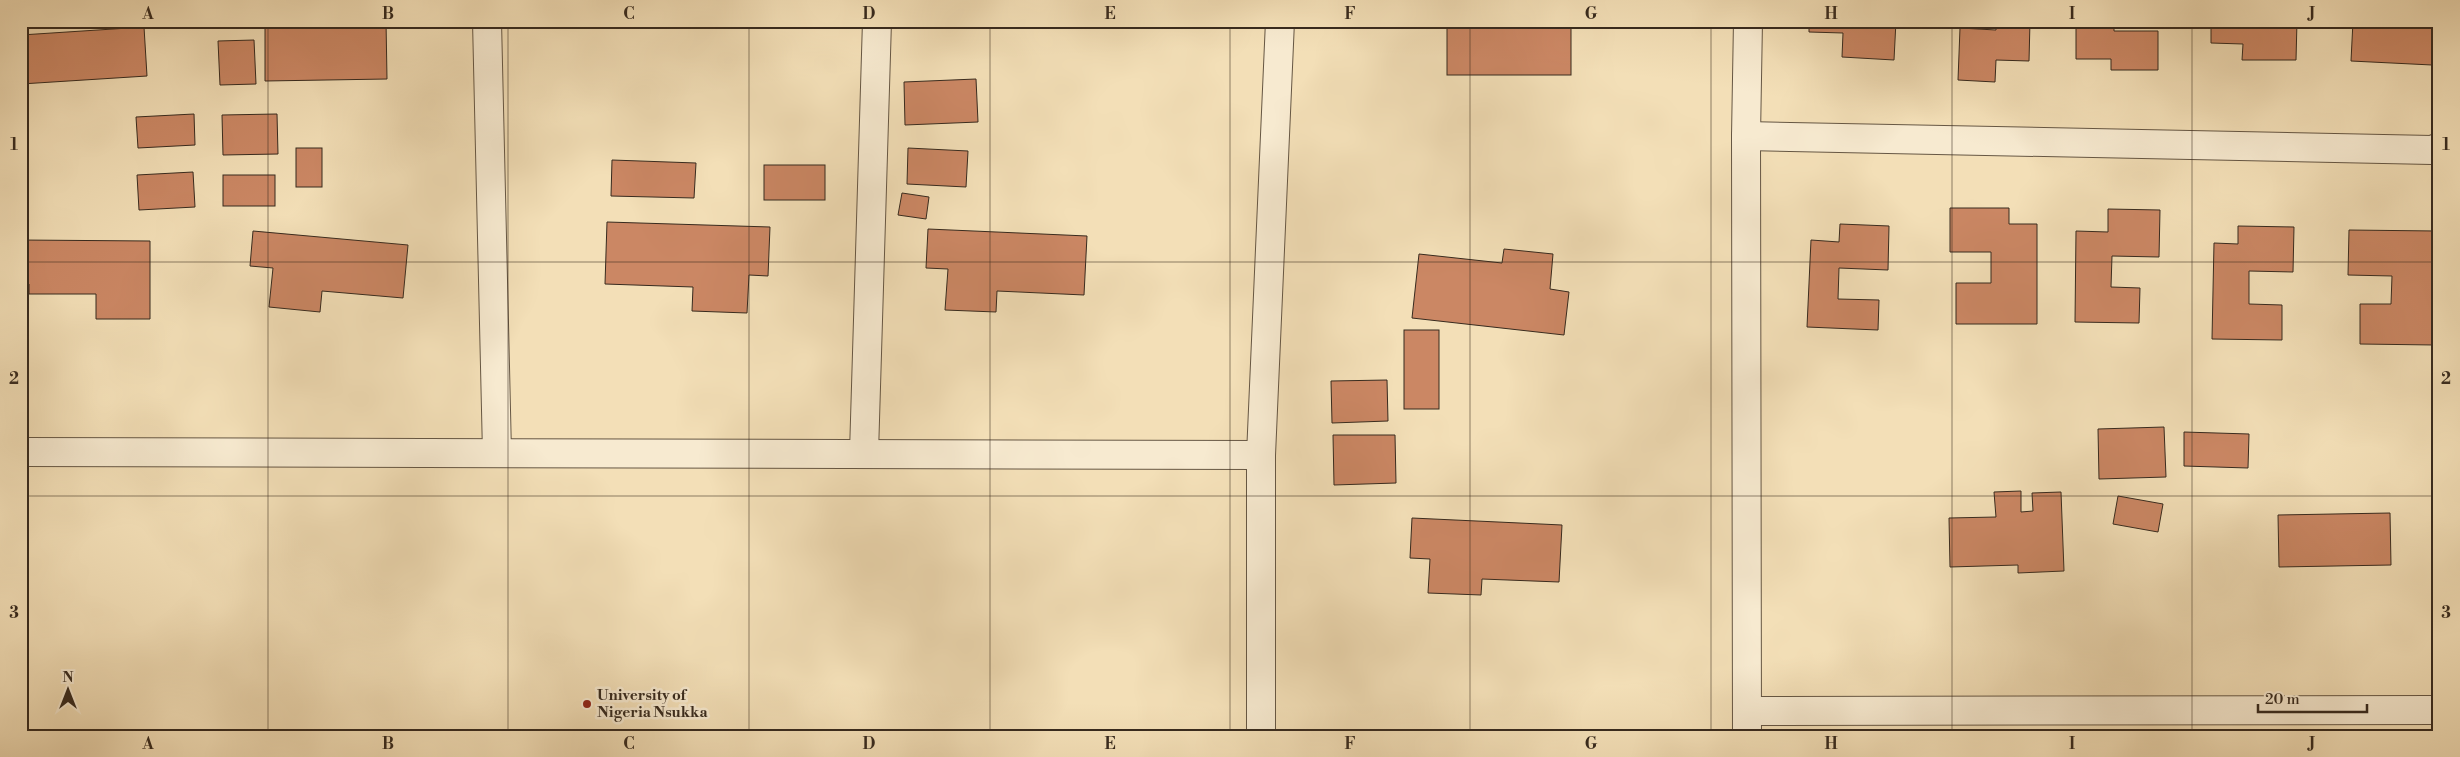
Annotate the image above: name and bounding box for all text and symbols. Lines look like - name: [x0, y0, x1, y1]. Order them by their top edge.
- text: A: [141, 4, 154, 24]
- text: B: [382, 4, 394, 24]
- text: C: [623, 4, 635, 24]
- text: D: [863, 4, 876, 24]
- text: E: [1104, 4, 1116, 24]
- text: F: [1344, 4, 1356, 24]
- text: G: [1585, 4, 1598, 24]
- text: H: [1824, 4, 1838, 24]
- text: I: [2069, 4, 2075, 24]
- text: J: [2307, 4, 2315, 24]
- text: 1: [10, 135, 18, 155]
- text: 1: [2442, 135, 2450, 155]
- text: 2: [9, 369, 19, 389]
- text: 2: [2441, 369, 2451, 389]
- text: 3: [9, 603, 19, 623]
- text: 3: [2441, 603, 2451, 623]
- north arrow: [42, 664, 92, 714]
- text: N: [62, 669, 74, 687]
- scale bar: [2258, 682, 2366, 714]
- place label: University of Nigeria Nsukka: [597, 686, 708, 722]
- text: 20 m: [2265, 690, 2300, 709]
- marker: University of Nigeria Nsukka: [581, 698, 593, 710]
- text: A: [141, 734, 154, 754]
- text: B: [382, 734, 394, 754]
- text: C: [623, 734, 635, 754]
- text: D: [863, 734, 876, 754]
- text: E: [1104, 734, 1116, 754]
- text: F: [1344, 734, 1356, 754]
- text: G: [1585, 734, 1598, 754]
- text: H: [1824, 734, 1838, 754]
- text: I: [2069, 734, 2075, 754]
- text: J: [2307, 734, 2315, 754]

